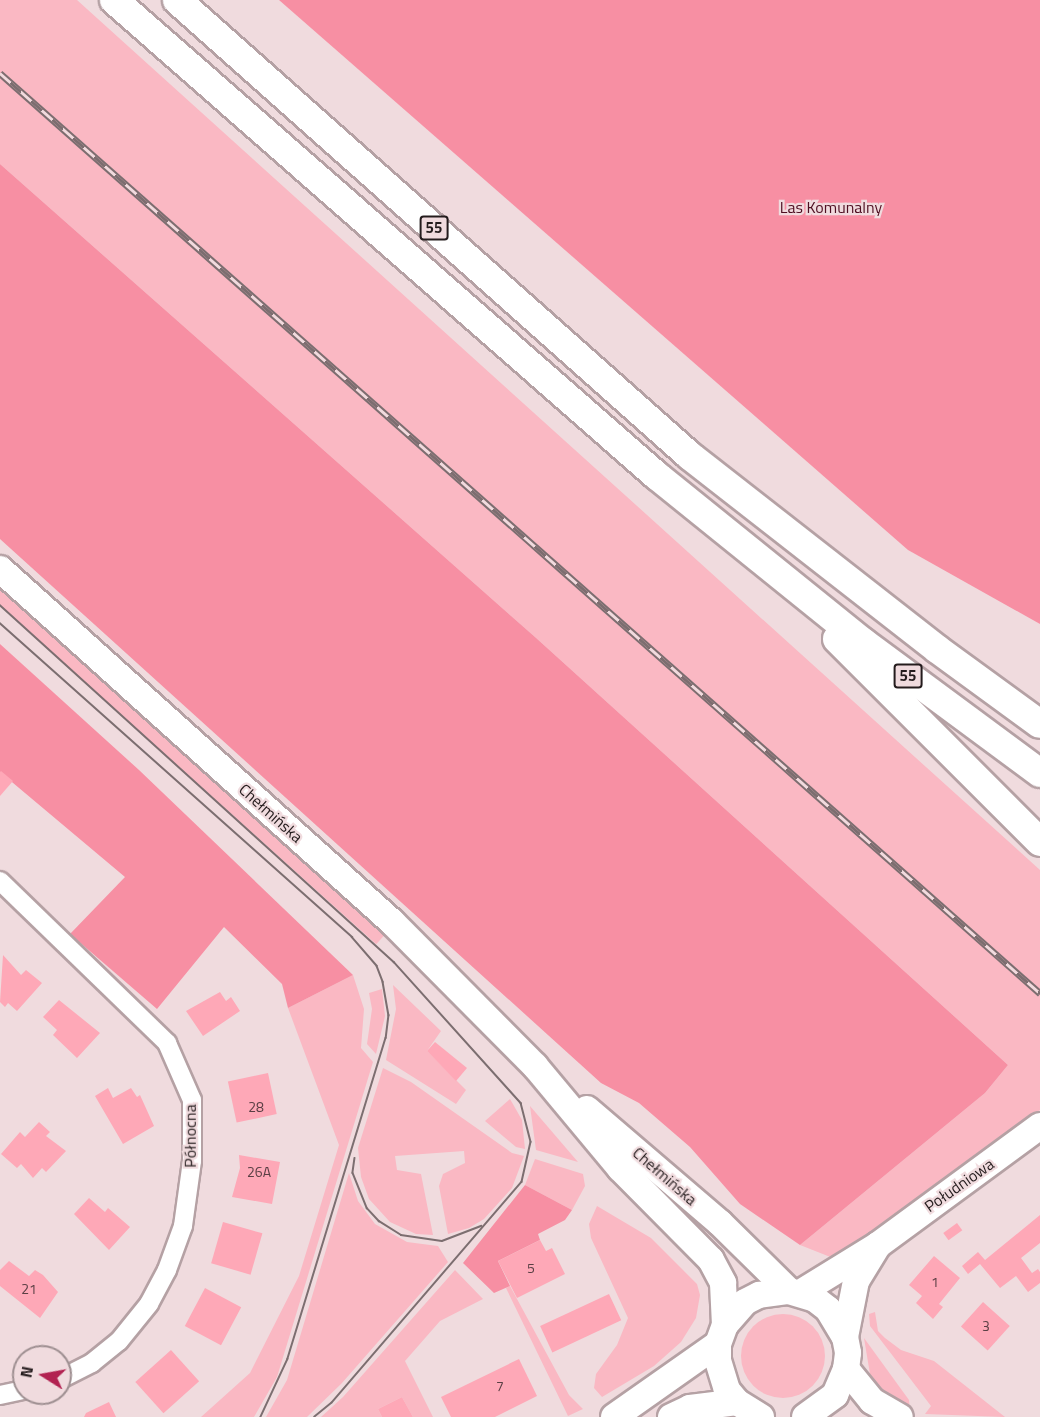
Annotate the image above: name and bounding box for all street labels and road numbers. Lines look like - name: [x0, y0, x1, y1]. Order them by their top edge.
- road number: 55: [419, 216, 449, 240]
- road number: 55: [893, 664, 923, 688]
- street label: Chełmińska: [235, 779, 307, 847]
- street label: Północna: [180, 1104, 200, 1168]
- street label: Chełmińska: [629, 1143, 701, 1209]
- street label: Południowa: [921, 1154, 997, 1216]

